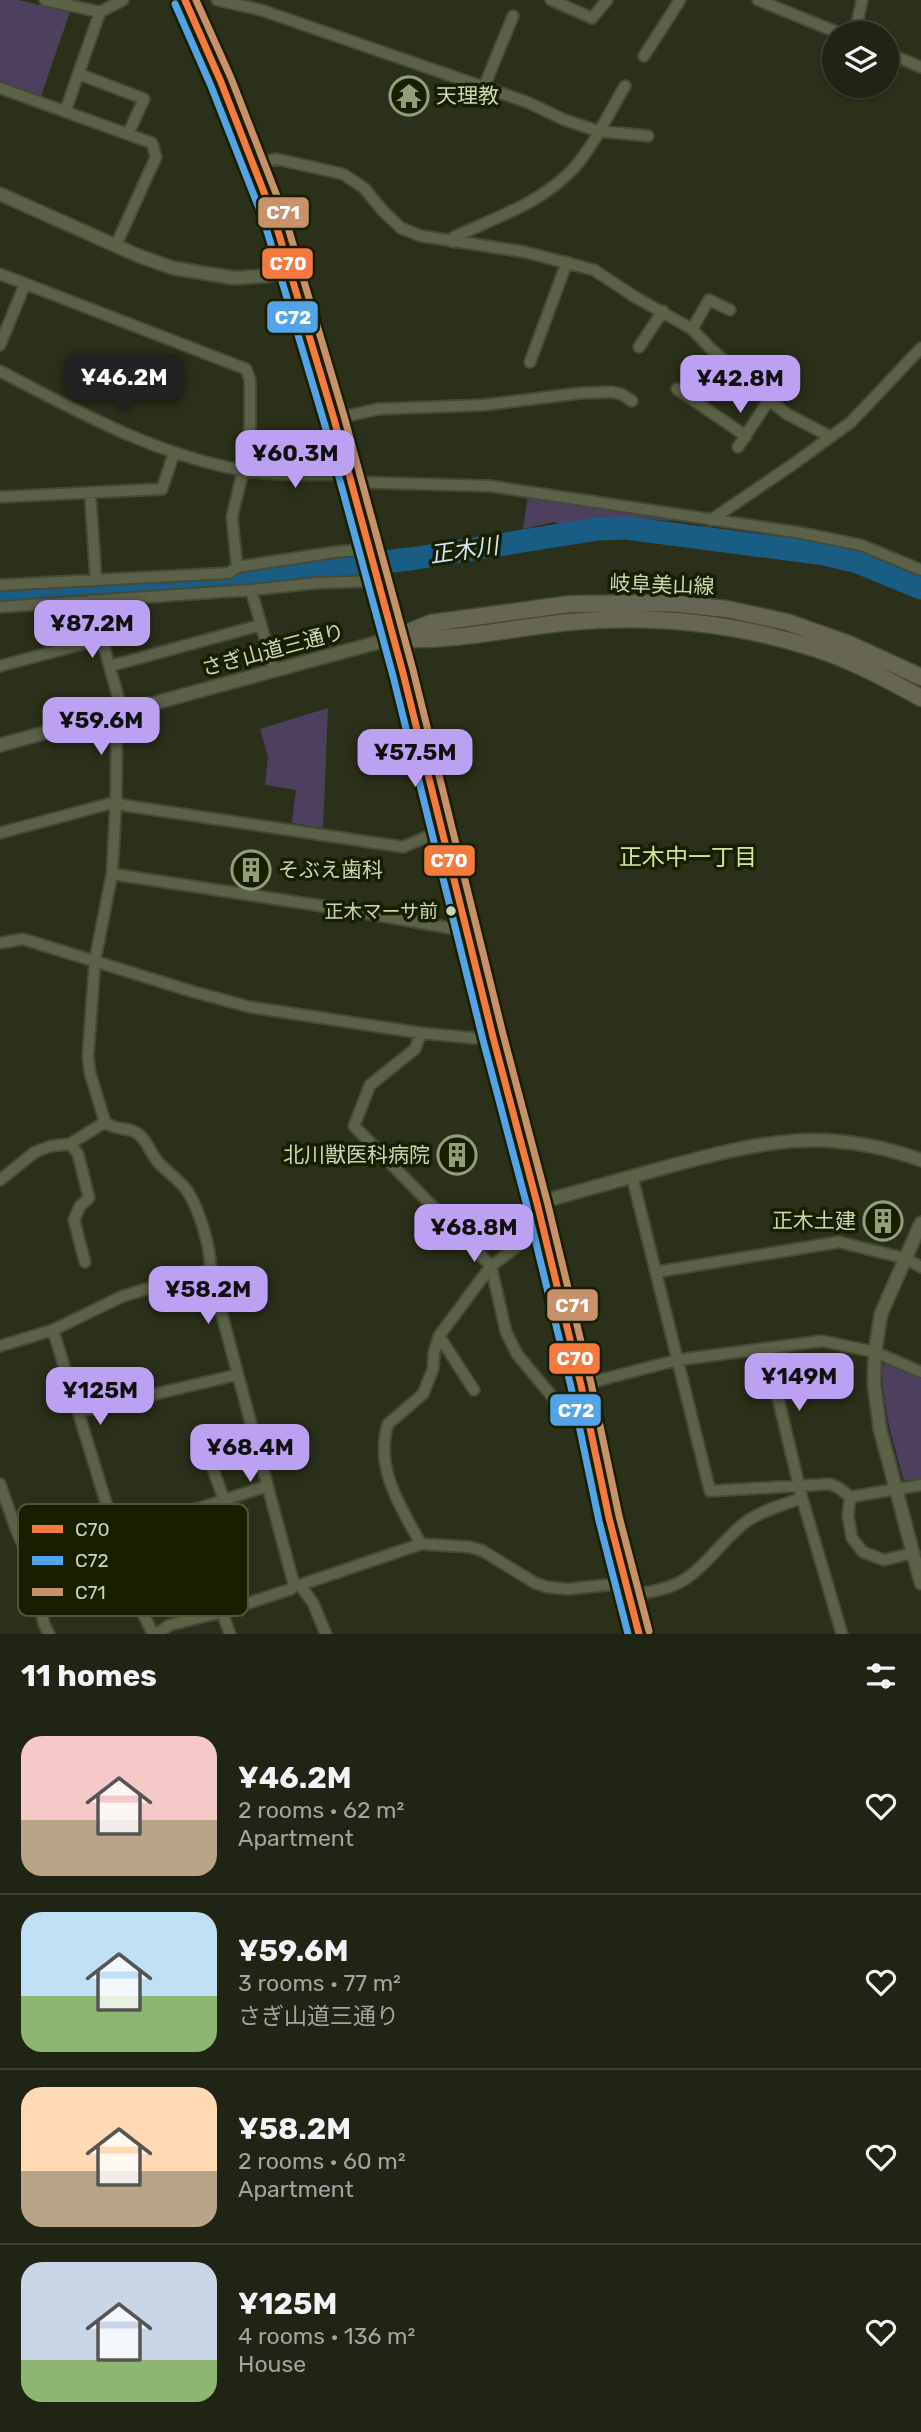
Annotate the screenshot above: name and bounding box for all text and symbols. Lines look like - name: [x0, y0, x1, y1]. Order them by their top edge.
- map controls: [822, 21, 899, 98]
- button: layers: [822, 21, 899, 98]
- temple icon: 天理教: [388, 75, 430, 117]
- place label: 天理教: [436, 83, 499, 108]
- line badge: C71: [257, 196, 310, 229]
- text: C71: [266, 201, 300, 224]
- line badge: C70: [261, 247, 314, 280]
- text: C70: [269, 252, 307, 275]
- line badge: C72: [266, 300, 319, 334]
- text: C72: [275, 306, 311, 329]
- pin: ¥46.2M: [67, 354, 181, 414]
- pin: ¥42.8M: [683, 356, 797, 415]
- text: ¥46.2M: [80, 363, 168, 391]
- text: ¥42.8M: [696, 364, 784, 392]
- pin: ¥60.3M: [238, 430, 352, 490]
- text: ¥60.3M: [251, 439, 339, 467]
- water label: 正木川: [428, 531, 503, 569]
- street label: 岐阜美山線: [609, 570, 715, 599]
- pin: ¥87.2M: [35, 600, 149, 660]
- text: ¥87.2M: [50, 609, 134, 637]
- street label: さぎ山道三通り: [199, 618, 347, 681]
- pin: ¥59.6M: [44, 698, 158, 757]
- text: ¥59.6M: [59, 706, 143, 734]
- pin: ¥57.5M: [358, 730, 472, 789]
- text: ¥57.5M: [373, 738, 457, 766]
- district label: 正木中一丁目: [619, 843, 757, 871]
- line badge: C70: [423, 844, 476, 877]
- building icon: そぶえ歯科: [230, 849, 272, 891]
- text: C70: [430, 849, 468, 872]
- place label: そぶえ歯科: [278, 857, 383, 882]
- place label: 正木マーサ前: [324, 900, 438, 923]
- marker: 正木マーサ前: [444, 904, 458, 918]
- building icon: 北川獣医科病院: [436, 1134, 478, 1176]
- place label: 北川獣医科病院: [283, 1142, 430, 1167]
- building icon: 正木土建: [862, 1200, 904, 1242]
- pin: ¥68.8M: [417, 1204, 531, 1264]
- place label: 正木土建: [772, 1208, 856, 1233]
- text: ¥68.8M: [430, 1213, 518, 1241]
- pin: ¥58.2M: [151, 1266, 265, 1326]
- text: ¥58.2M: [165, 1275, 251, 1303]
- line badge: C71: [546, 1288, 599, 1322]
- text: C71: [555, 1294, 589, 1317]
- line badge: C70: [548, 1342, 601, 1375]
- text: C70: [556, 1347, 594, 1370]
- pin: ¥149M: [750, 1354, 848, 1413]
- text: ¥149M: [761, 1362, 837, 1390]
- pin: ¥125M: [51, 1368, 149, 1427]
- text: ¥125M: [62, 1376, 138, 1404]
- line badge: C72: [549, 1393, 602, 1427]
- text: C72: [558, 1399, 594, 1422]
- pin: ¥68.4M: [193, 1424, 307, 1484]
- text: ¥68.4M: [206, 1433, 294, 1461]
- legend: [18, 1504, 248, 1616]
- text: C70: [75, 1518, 109, 1541]
- text: C72: [75, 1549, 109, 1572]
- text: C71: [75, 1581, 106, 1604]
- icon: filters: [862, 1657, 900, 1695]
- text: 11 homes: [21, 1658, 157, 1694]
- text: ¥46.2M: [238, 1760, 352, 1796]
- icon: home: [77, 1764, 161, 1848]
- icon: heart: [862, 1787, 900, 1825]
- text: 2 rooms · 62 m²: [238, 1796, 404, 1824]
- text: Apartment: [238, 1824, 354, 1852]
- text: ¥59.6M: [238, 1933, 348, 1969]
- icon: home: [77, 1940, 161, 2024]
- icon: heart: [862, 1963, 900, 2001]
- text: 3 rooms · 77 m²: [238, 1969, 401, 1997]
- text: さぎ山道三通り: [238, 2002, 399, 2030]
- text: ¥58.2M: [238, 2111, 351, 2147]
- icon: home: [77, 2115, 161, 2199]
- icon: heart: [862, 2138, 900, 2176]
- text: 2 rooms · 60 m²: [238, 2147, 406, 2175]
- text: Apartment: [238, 2175, 354, 2203]
- text: ¥125M: [238, 2286, 337, 2322]
- icon: home: [77, 2290, 161, 2374]
- icon: heart: [862, 2313, 900, 2351]
- text: 4 rooms · 136 m²: [238, 2322, 415, 2350]
- text: House: [238, 2350, 306, 2378]

